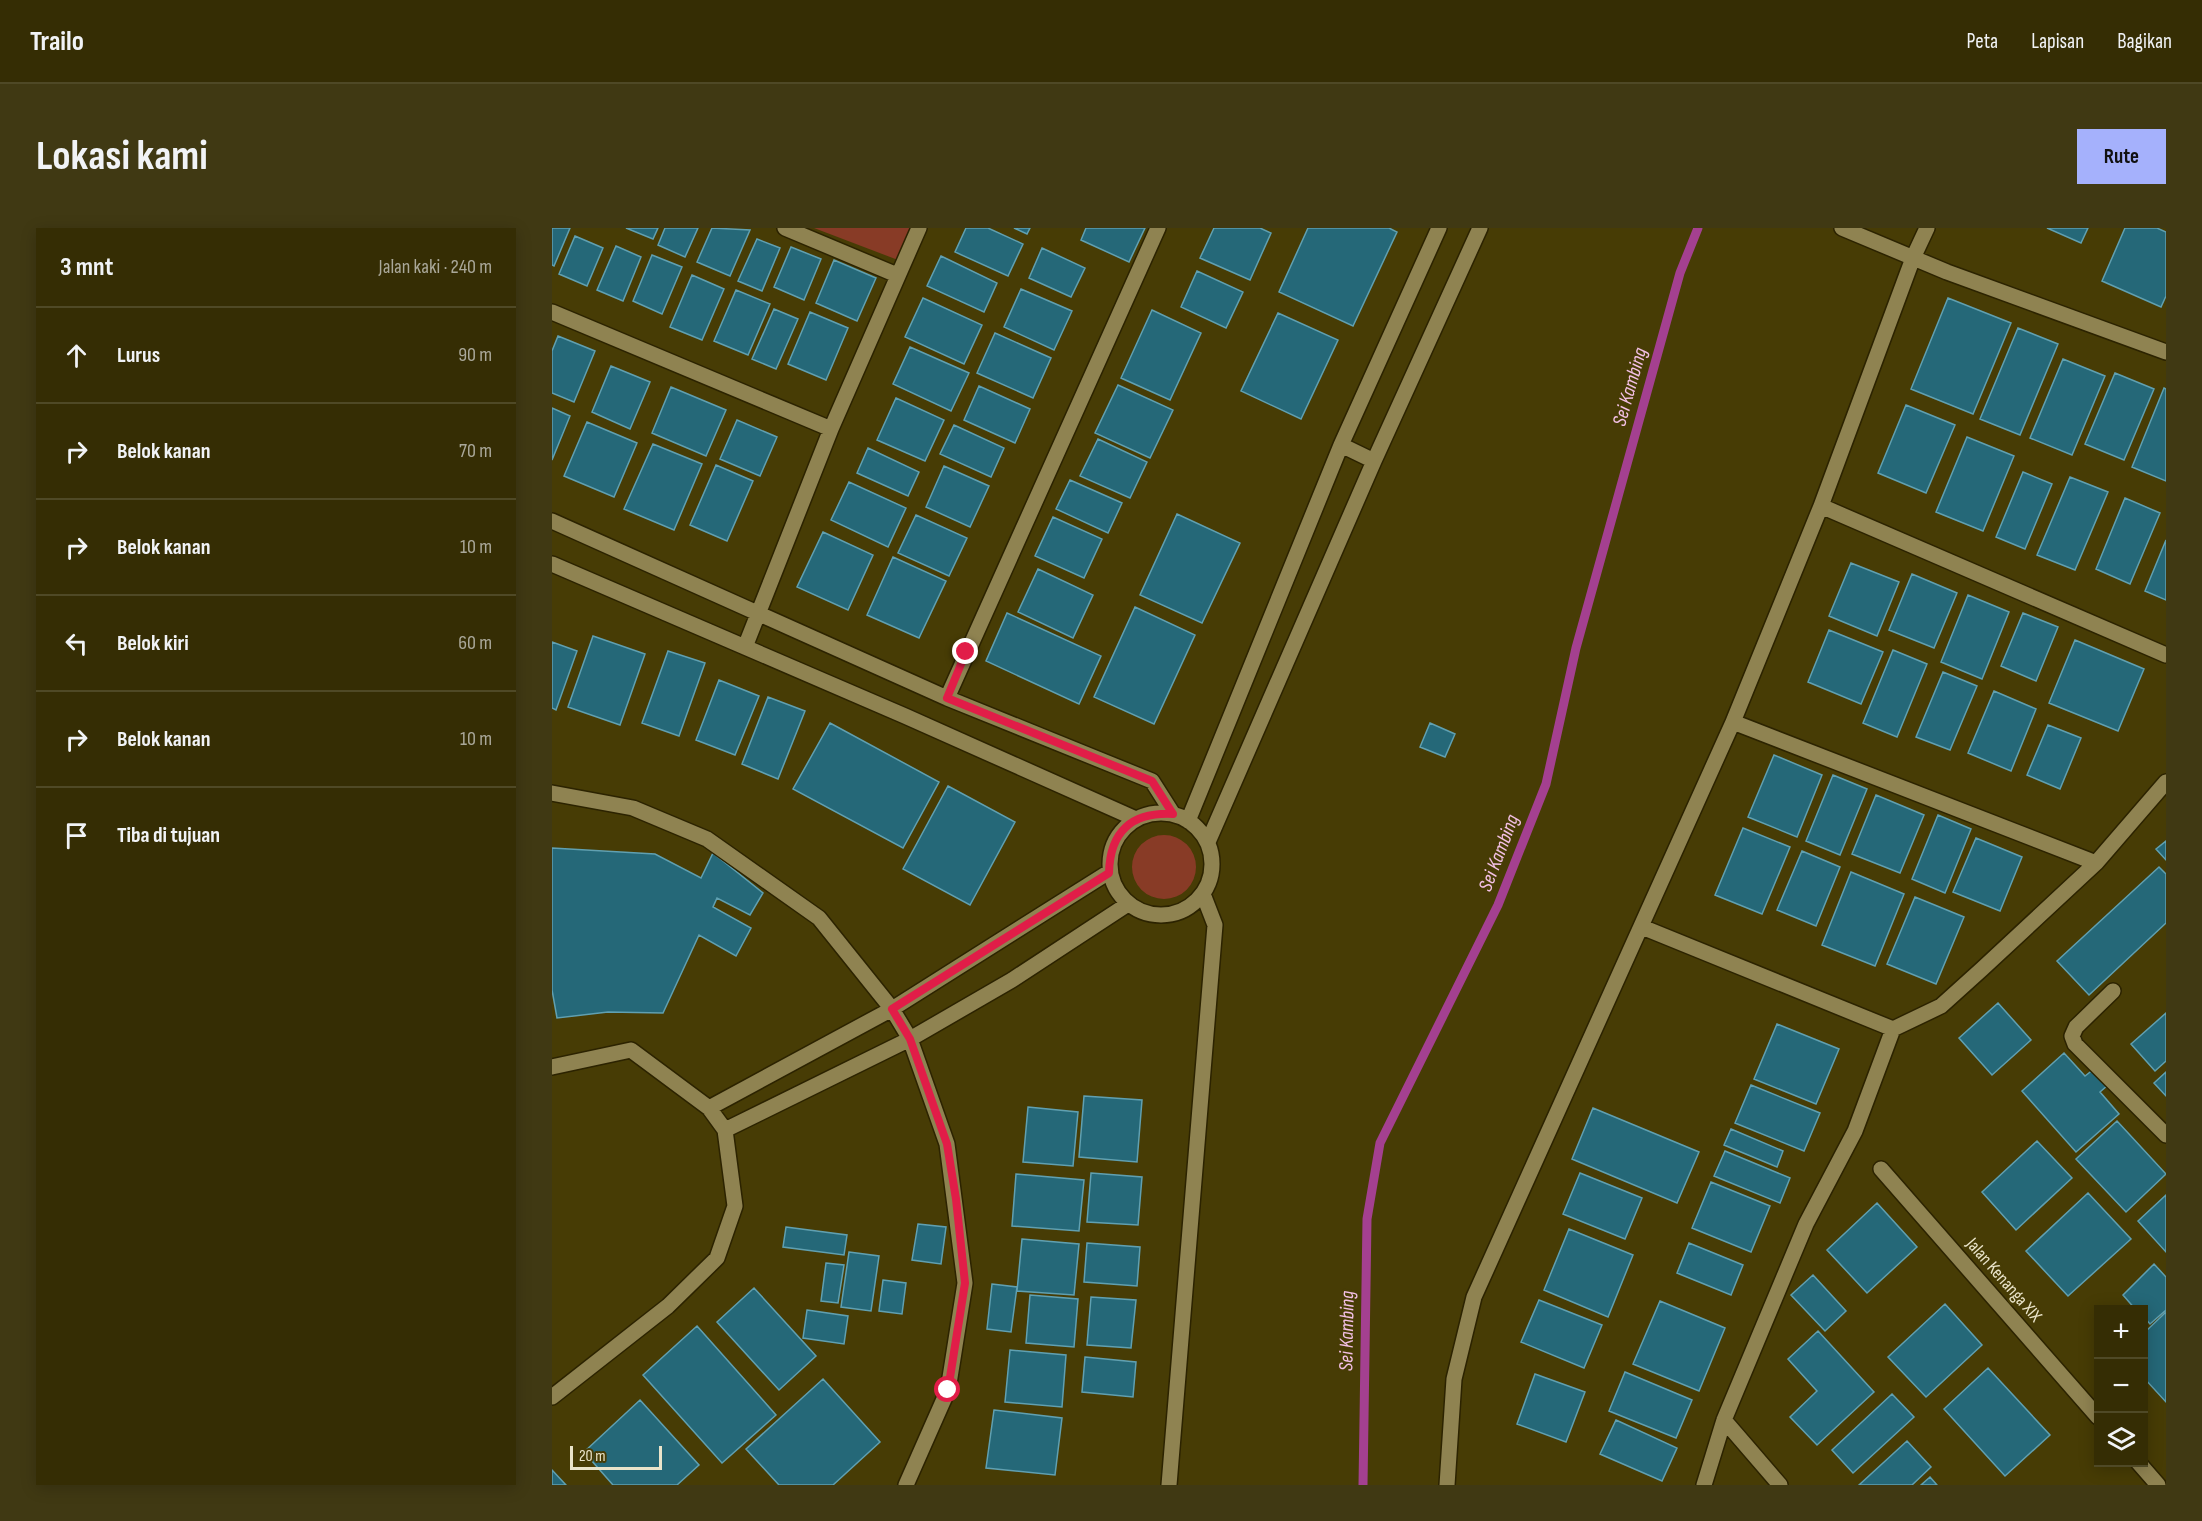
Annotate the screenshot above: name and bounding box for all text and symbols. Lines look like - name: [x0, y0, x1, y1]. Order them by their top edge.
- text: Trailo: [30, 25, 84, 58]
- text: Peta: [1967, 29, 1998, 54]
- text: Lapisan: [2031, 29, 2084, 54]
- text: Bagikan: [2117, 29, 2172, 54]
- button: Rute: [2077, 129, 2166, 184]
- text: Lokasi kami: [36, 131, 208, 182]
- text: 3 mnt: [60, 252, 113, 283]
- text: Jalan kaki · 240 m: [379, 255, 492, 279]
- icon: ahead: [60, 339, 93, 372]
- text: Lurus: [117, 342, 160, 369]
- text: 90 m: [458, 343, 492, 367]
- water label: Sei Kambing: [1607, 345, 1653, 429]
- icon: right: [60, 435, 93, 468]
- text: Belok kanan: [117, 438, 210, 465]
- text: 70 m: [459, 439, 492, 463]
- icon: right: [60, 531, 93, 564]
- text: Belok kanan: [117, 534, 210, 561]
- text: 10 m: [460, 535, 492, 559]
- icon: left: [60, 627, 93, 660]
- text: Belok kiri: [117, 630, 189, 657]
- text: 60 m: [458, 631, 492, 655]
- route end: [952, 638, 978, 664]
- icon: right: [60, 723, 93, 756]
- text: Belok kanan: [117, 726, 210, 753]
- text: 10 m: [460, 727, 492, 751]
- water label: Sei Kambing: [1473, 811, 1525, 895]
- icon: arrive: [60, 819, 93, 852]
- text: Tiba di tujuan: [117, 822, 220, 849]
- street label: Jalan Kenanga XIX: [1961, 1233, 2046, 1327]
- water label: Sei Kambing: [1334, 1291, 1360, 1371]
- map controls: [2094, 1305, 2148, 1467]
- button: +: [2094, 1305, 2148, 1359]
- button: −: [2094, 1359, 2148, 1413]
- route start: [934, 1376, 960, 1402]
- button: layers: [2094, 1413, 2148, 1467]
- scale bar: [570, 1443, 662, 1470]
- text: 20 m: [579, 1447, 606, 1466]

